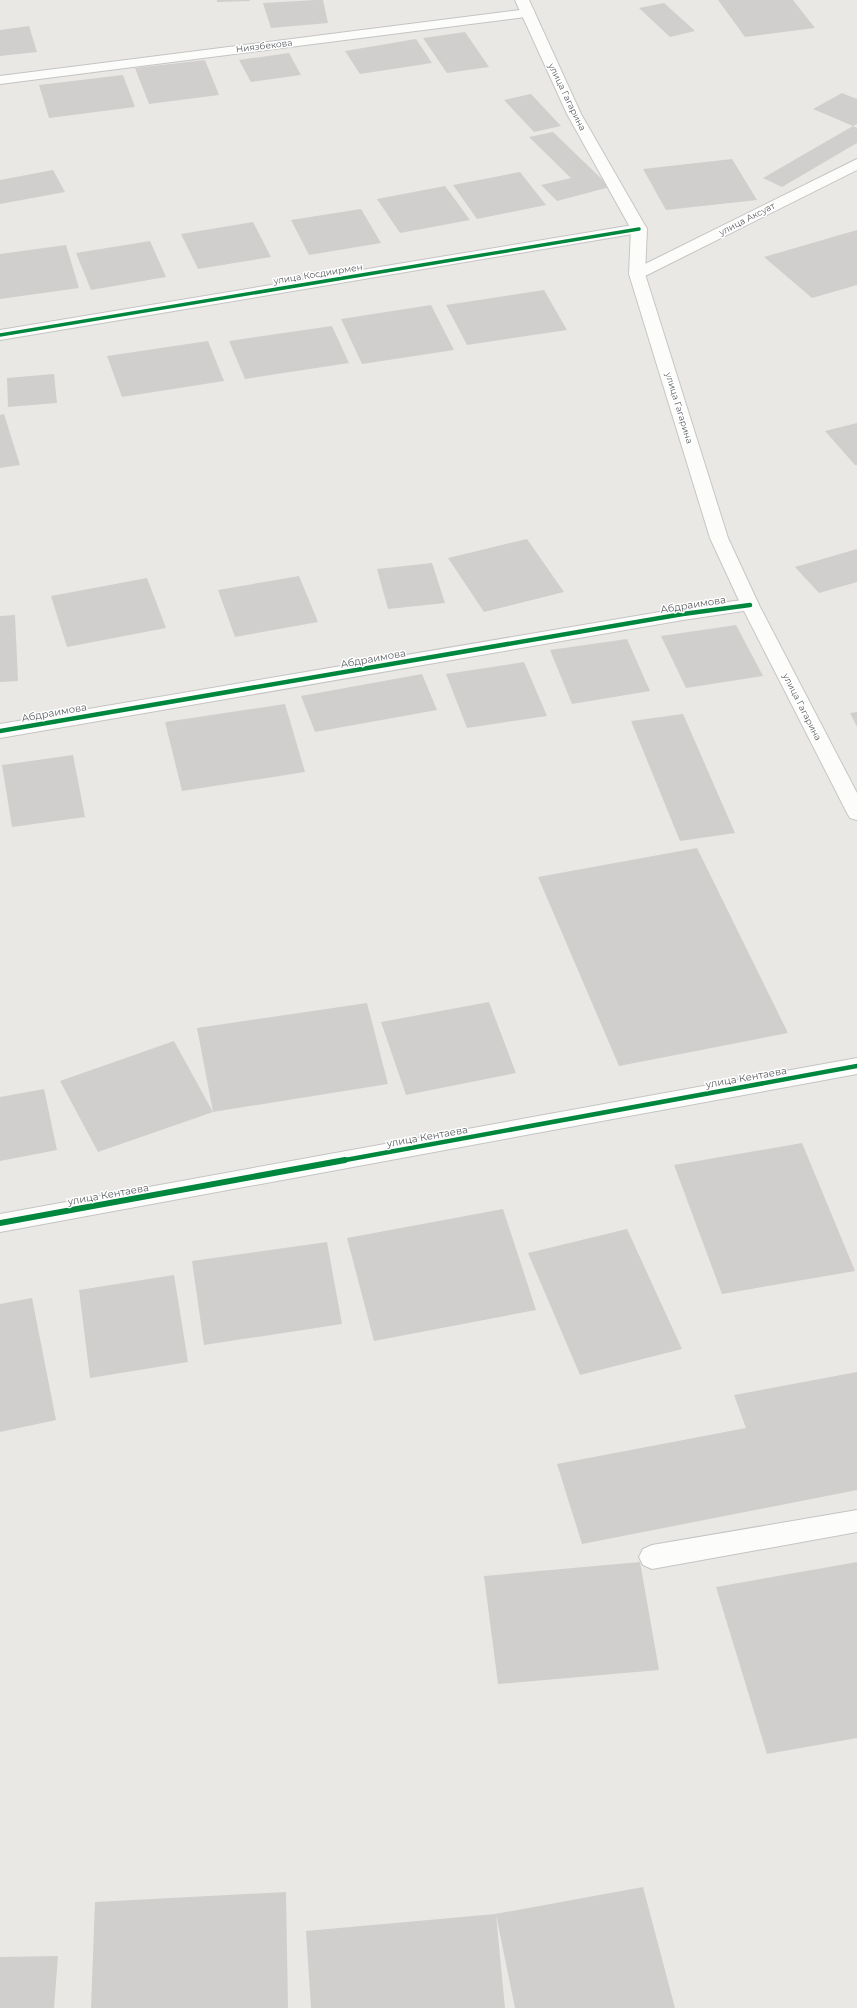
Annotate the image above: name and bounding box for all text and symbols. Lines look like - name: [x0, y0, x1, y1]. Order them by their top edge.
- street label: Ниязбекова: [235, 37, 293, 54]
- street label: улица Гагарина: [546, 60, 589, 132]
- street label: улица Аксуат: [716, 199, 777, 238]
- street label: улица Косдиирмен: [271, 261, 363, 286]
- street label: улица Гагарина: [663, 370, 696, 445]
- street label: Абдраимова: [659, 593, 727, 616]
- street label: Абдраимова: [339, 646, 407, 671]
- street label: улица Гагарина: [780, 671, 824, 742]
- street label: Абдраимова: [20, 700, 88, 725]
- street label: улица Кентаева: [704, 1064, 788, 1091]
- street label: улица Кентаева: [385, 1123, 469, 1150]
- street label: улица Кентаева: [66, 1181, 150, 1208]

